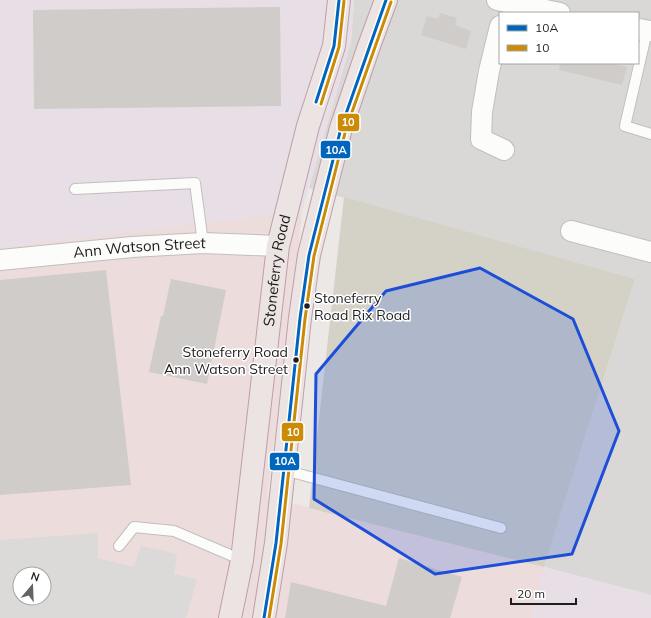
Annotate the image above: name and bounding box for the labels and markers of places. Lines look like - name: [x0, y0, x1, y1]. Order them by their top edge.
- place label: Stoneferry Road Rix Road: [314, 289, 410, 324]
- marker: Stoneferry Road Rix Road: [302, 301, 312, 311]
- place label: Stoneferry Road Ann Watson Street: [164, 343, 288, 378]
- marker: Stoneferry Road Ann Watson Street: [291, 355, 301, 365]

